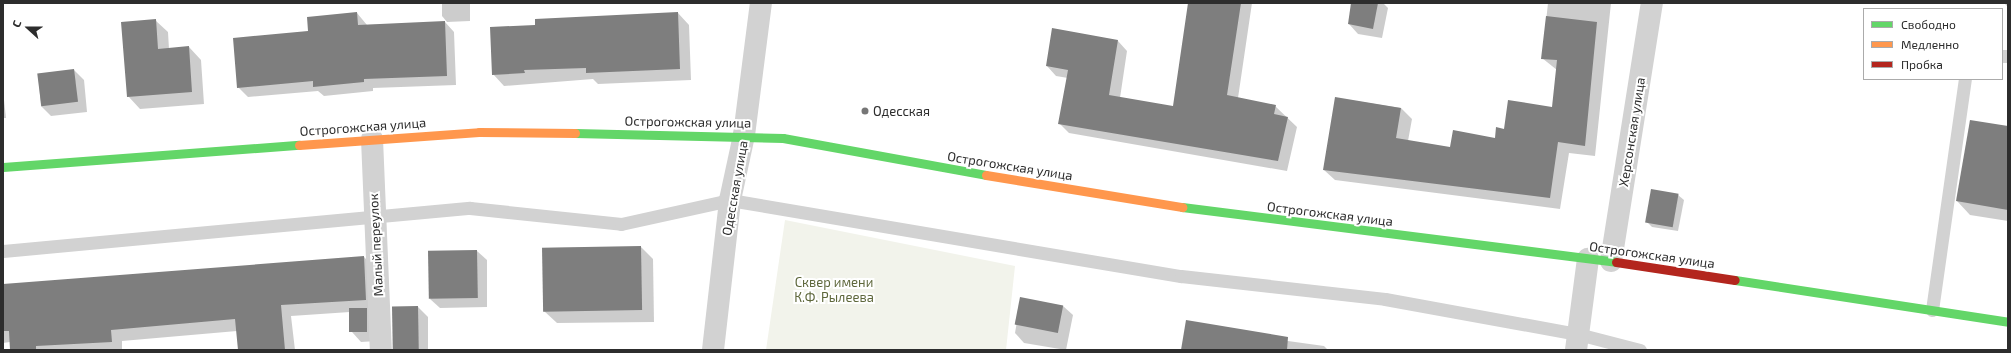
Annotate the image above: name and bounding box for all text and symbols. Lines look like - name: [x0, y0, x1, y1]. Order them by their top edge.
- north arrow: [8, 8, 48, 48]
- legend: [1863, 8, 2003, 80]
- text: Свободно: [1901, 17, 1956, 31]
- text: С: [9, 18, 24, 29]
- text: Медленно: [1901, 37, 1959, 51]
- text: Пробка: [1901, 57, 1943, 71]
- street label: Херсонская улица: [1616, 76, 1648, 188]
- place label: Одесская: [873, 103, 930, 119]
- marker: Одесская: [860, 106, 870, 116]
- street label: Острогожская улица: [625, 113, 751, 131]
- street label: Острогожская улица: [299, 115, 427, 139]
- street label: Одесская улица: [719, 139, 751, 237]
- street label: Острогожская улица: [946, 148, 1074, 184]
- street label: Малый переулок: [366, 193, 386, 297]
- street label: Острогожская улица: [1266, 199, 1394, 229]
- street label: Острогожская улица: [1588, 238, 1716, 272]
- park label: Сквер имени К.Ф. Рылеева: [794, 275, 874, 306]

